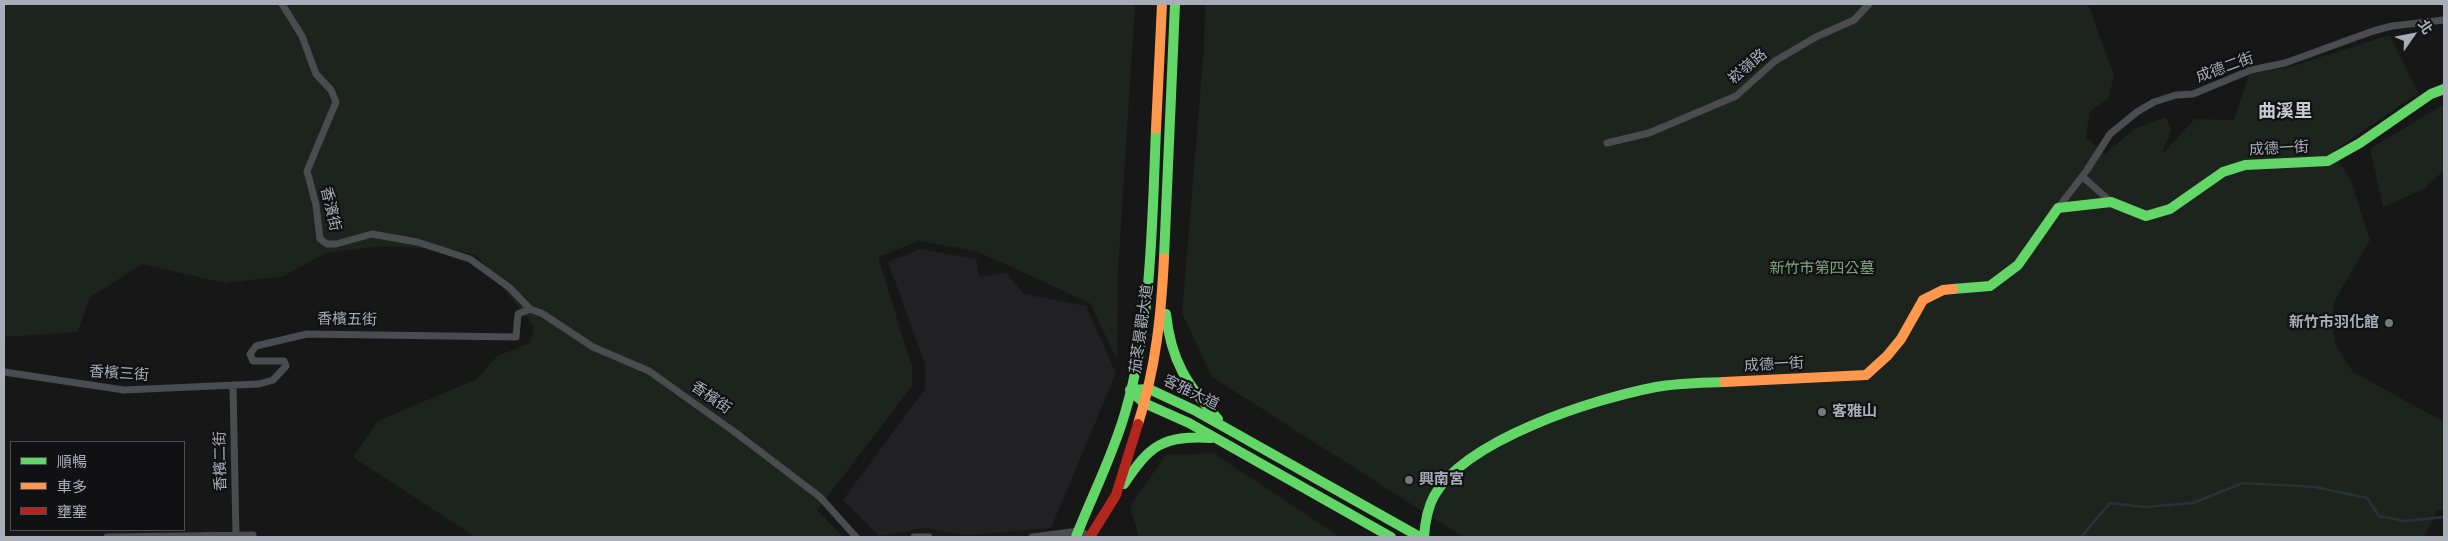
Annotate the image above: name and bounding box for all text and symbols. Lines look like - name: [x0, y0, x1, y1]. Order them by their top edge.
- north arrow: [2388, 10, 2438, 60]
- text: 北: [2414, 16, 2437, 38]
- street label: 崧嶺路: [1725, 46, 1771, 88]
- street label: 成德二街: [2194, 49, 2256, 87]
- district label: 曲溪里: [2258, 101, 2312, 123]
- street label: 成德一街: [2249, 138, 2309, 160]
- street label: 香濱街: [316, 185, 344, 233]
- park label: 新竹市第四公墓: [1770, 260, 1874, 278]
- street label: 茄苳景觀大道: [1127, 283, 1157, 375]
- street label: 香檳五街: [317, 310, 377, 330]
- place label: 新竹市羽化館: [2289, 314, 2379, 332]
- marker: 新竹市羽化館: [2383, 317, 2395, 329]
- street label: 成德一街: [1744, 354, 1804, 376]
- street label: 香檳三街: [88, 363, 150, 385]
- street label: 客雅大道: [1160, 372, 1222, 414]
- street label: 香檳街: [687, 378, 735, 418]
- place label: 客雅山: [1832, 403, 1877, 421]
- marker: 客雅山: [1816, 406, 1828, 418]
- street label: 香檳二街: [211, 431, 231, 491]
- legend: [10, 441, 185, 531]
- text: 順暢: [57, 451, 87, 472]
- place label: 興南宮: [1419, 471, 1464, 489]
- marker: 興南宮: [1403, 474, 1415, 486]
- text: 車多: [57, 476, 87, 497]
- text: 壅塞: [57, 501, 87, 522]

